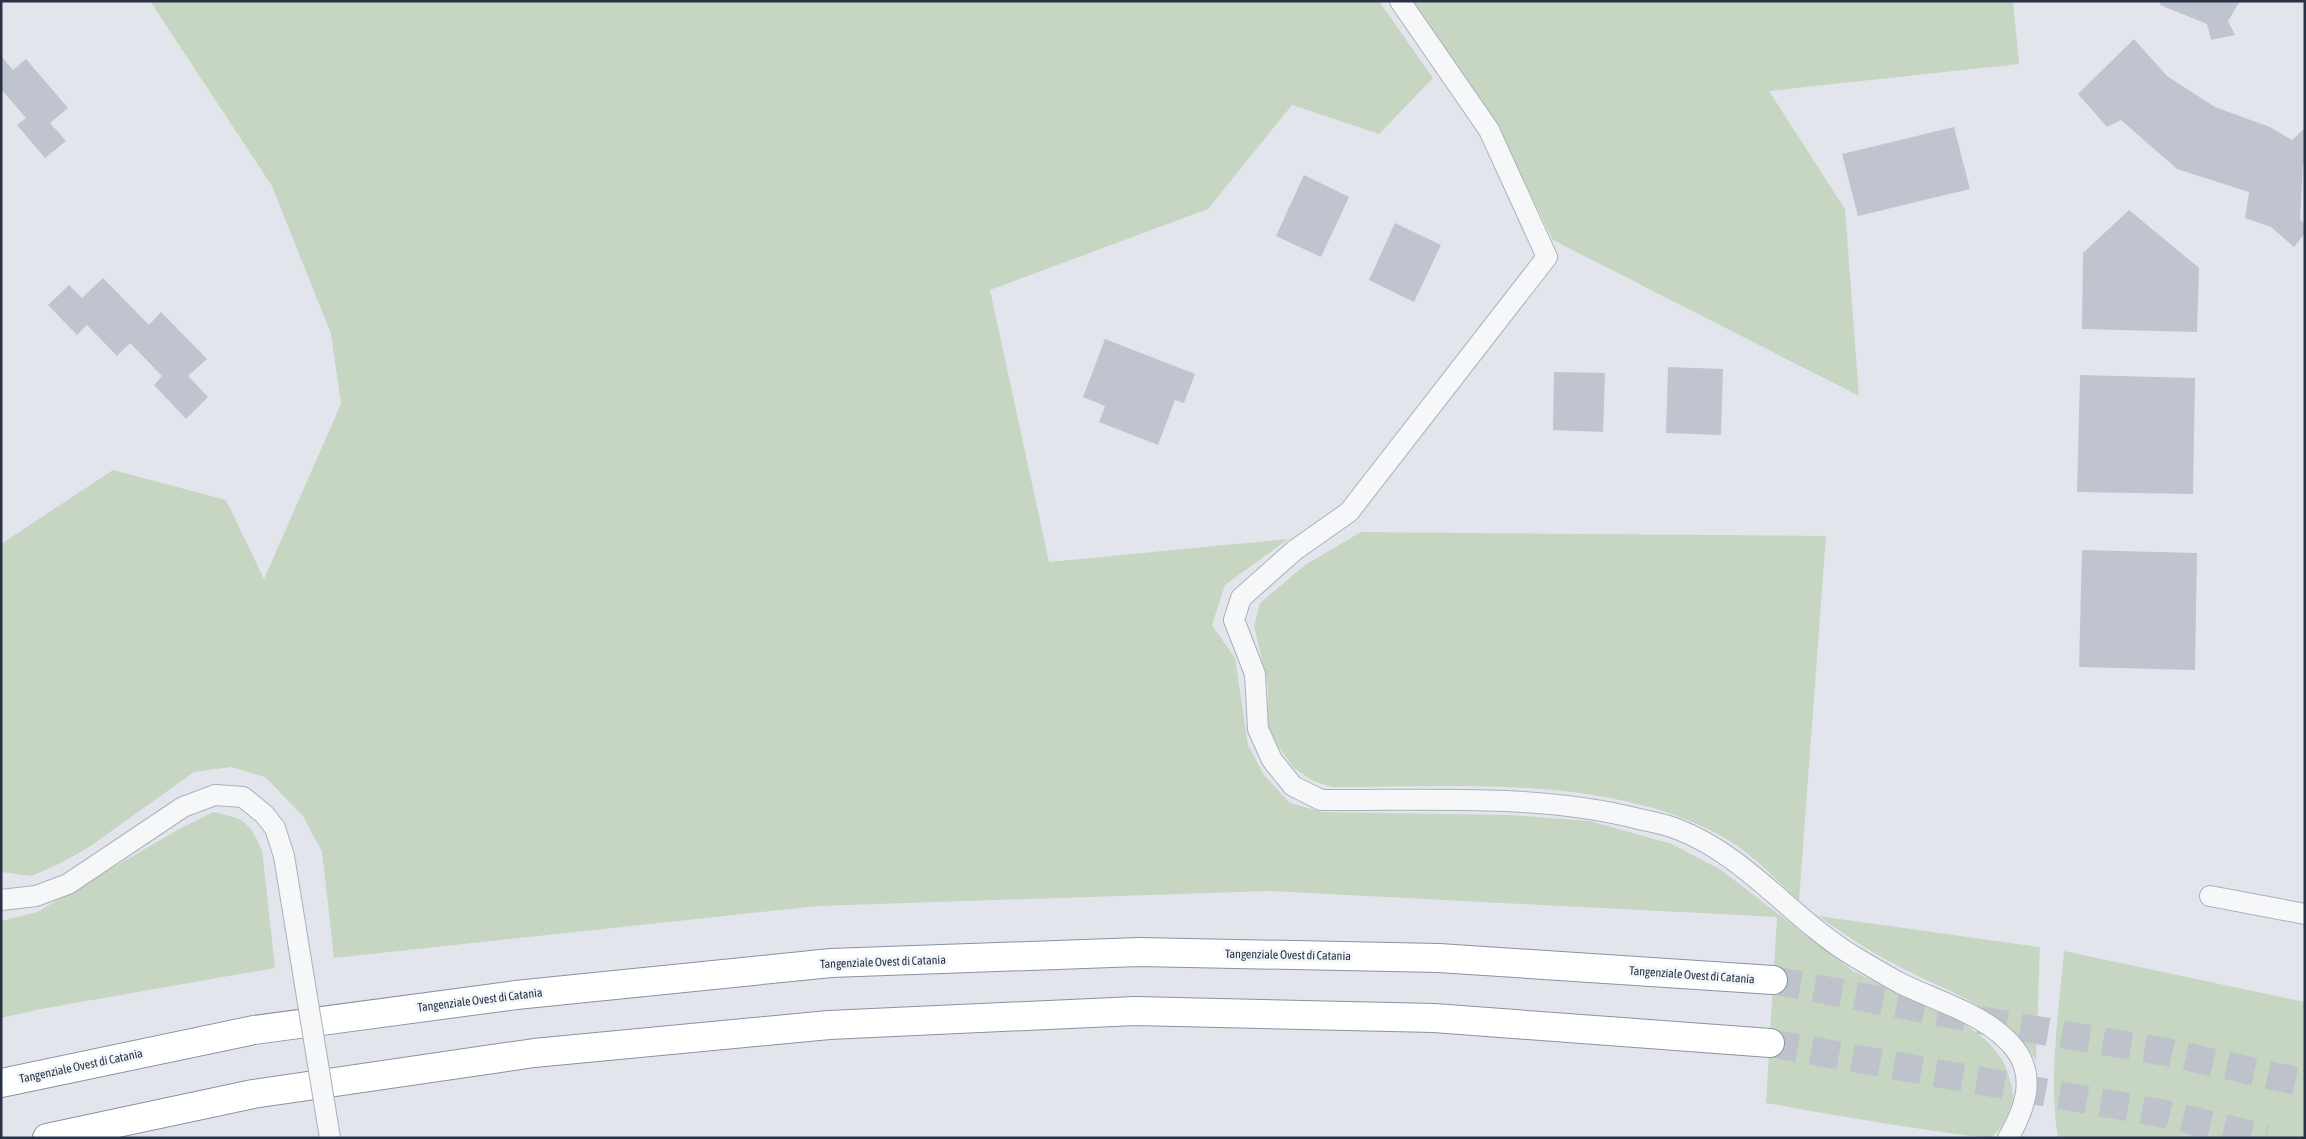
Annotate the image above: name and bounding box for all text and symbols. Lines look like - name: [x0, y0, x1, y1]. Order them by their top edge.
- street label: Tangenziale Ovest di Catania: [1225, 947, 1351, 963]
- street label: Tangenziale Ovest di Catania: [820, 953, 946, 971]
- street label: Tangenziale Ovest di Catania: [1629, 964, 1755, 986]
- street label: Tangenziale Ovest di Catania: [417, 985, 543, 1015]
- street label: Tangenziale Ovest di Catania: [18, 1046, 144, 1086]

